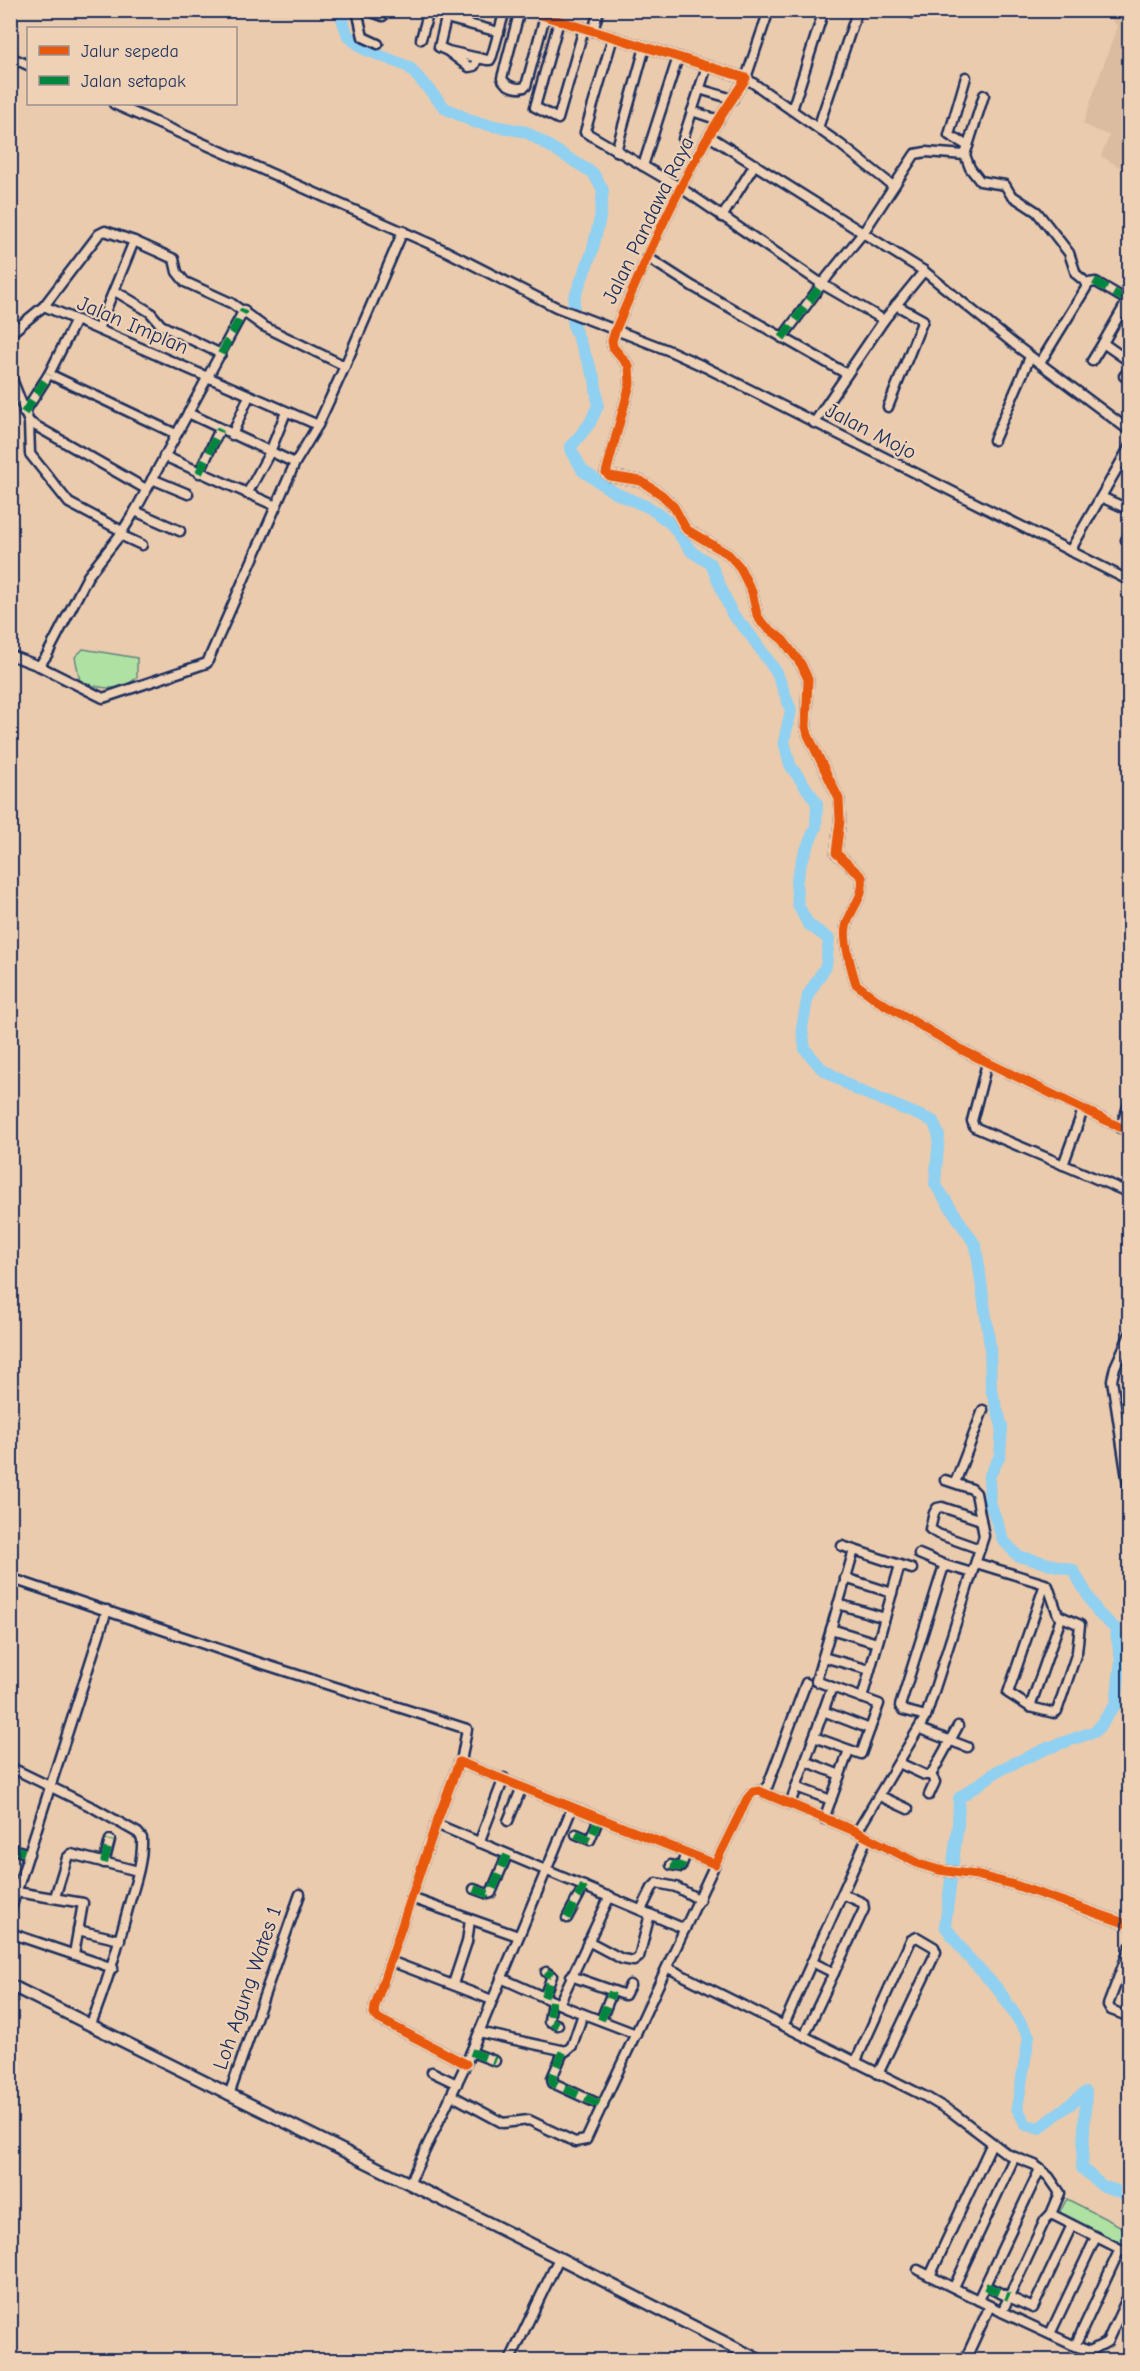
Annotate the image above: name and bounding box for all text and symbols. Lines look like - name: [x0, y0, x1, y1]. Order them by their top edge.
- legend: [27, 27, 237, 105]
- text: Jalur sepeda: [81, 41, 179, 62]
- text: Jalan setapak: [81, 71, 186, 92]
- street label: Jalan Pandawa Raya: [597, 133, 699, 307]
- street label: Jalan Implan: [74, 291, 192, 359]
- street label: Jalan Mojo: [821, 398, 921, 464]
- street label: Loh Agung Wates 1: [208, 1903, 286, 2073]

